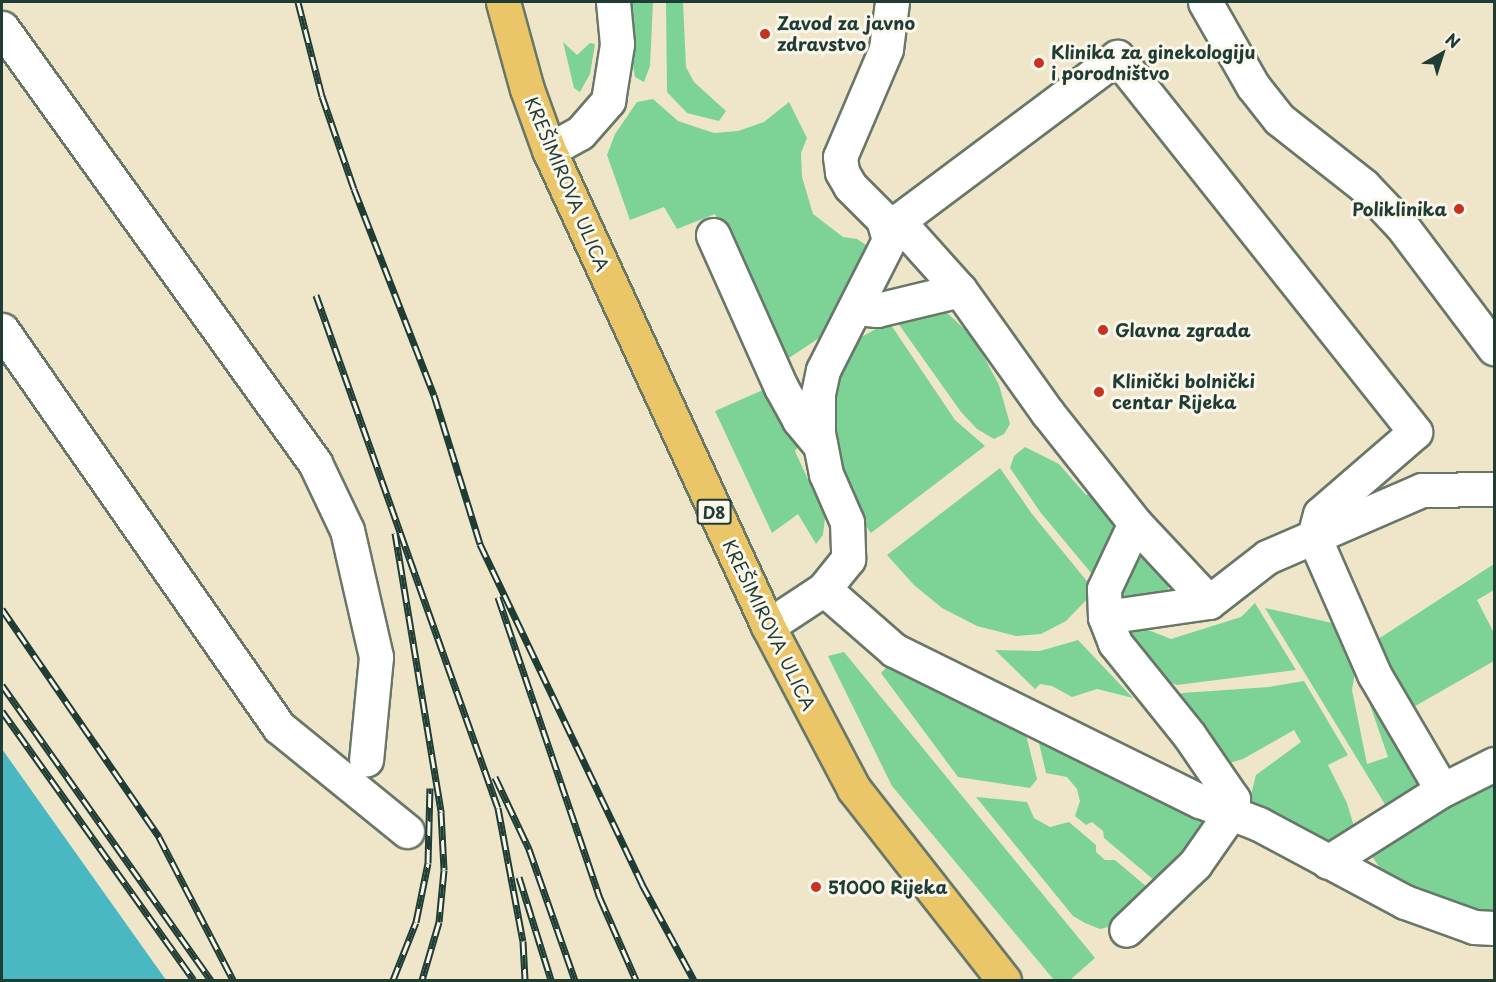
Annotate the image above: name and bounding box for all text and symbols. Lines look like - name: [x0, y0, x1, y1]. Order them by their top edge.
- place label: Zavod za javno zdravstvo: [777, 13, 917, 56]
- north arrow: [1412, 24, 1472, 84]
- marker: Zavod za javno zdravstvo: [758, 27, 772, 41]
- text: N: [1441, 27, 1466, 53]
- place label: Klinika za ginekologiju i porodništvo: [1051, 42, 1257, 84]
- marker: Klinika za ginekologiju i porodništvo: [1032, 56, 1046, 70]
- street label: KREŠIMIROVA ULICA: [521, 94, 613, 274]
- place label: Poliklinika: [1352, 198, 1447, 220]
- marker: Poliklinika: [1452, 202, 1466, 216]
- place label: Glavna zgrada: [1115, 319, 1249, 341]
- marker: Glavna zgrada: [1096, 323, 1110, 337]
- place label: Klinički bolnički centar Rijeka: [1112, 371, 1256, 413]
- marker: Klinički bolnički centar Rijeka: [1090, 383, 1108, 401]
- road number: D8: [696, 499, 732, 525]
- street label: KREŠIMIROVA ULICA: [718, 536, 820, 714]
- place label: 51000 Rijeka: [828, 876, 949, 898]
- marker: 51000 Rijeka: [809, 880, 823, 894]

